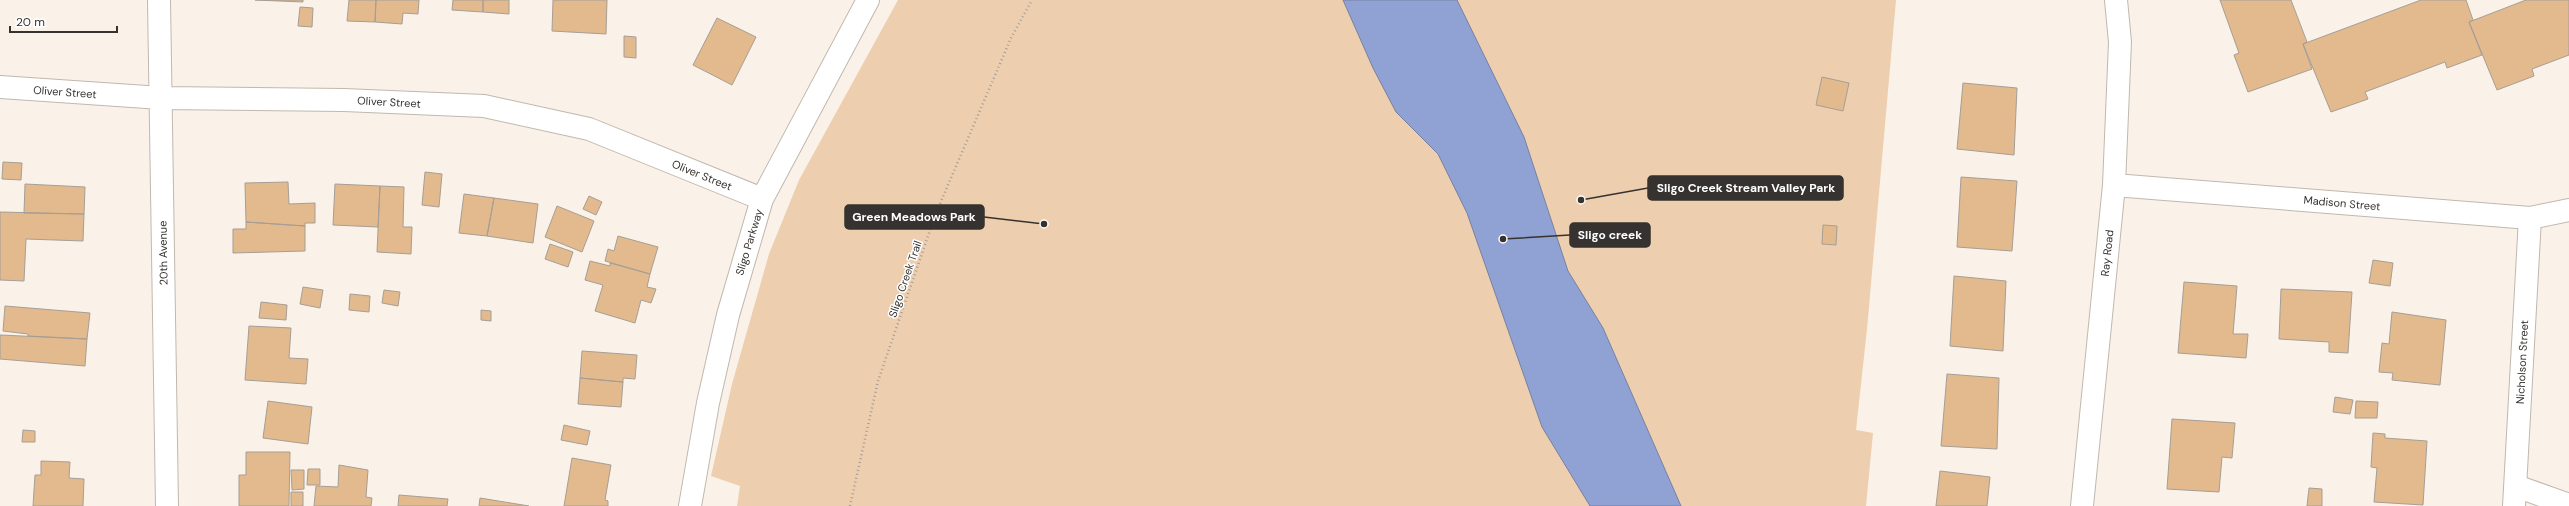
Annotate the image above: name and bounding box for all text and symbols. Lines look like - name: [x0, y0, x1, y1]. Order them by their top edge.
- scale bar: [10, 8, 117, 34]
- text: 20 m: [16, 14, 45, 30]
- street label: Oliver Street: [33, 83, 97, 101]
- street label: Oliver Street: [357, 93, 421, 111]
- street label: Oliver Street: [670, 157, 734, 193]
- callout: Sligo Creek Stream Valley Park: [1648, 176, 1843, 200]
- text: Sligo Creek Stream Valley Park: [1657, 180, 1835, 196]
- street label: Madison Street: [2303, 193, 2381, 213]
- callout: Green Meadows Park: [845, 205, 984, 229]
- street label: Sligo Parkway: [732, 207, 766, 277]
- text: Green Meadows Park: [852, 209, 976, 225]
- street label: 20th Avenue: [155, 221, 171, 285]
- callout: Sligo creek: [1570, 223, 1650, 247]
- text: Sligo creek: [1578, 227, 1642, 243]
- street label: Ray Road: [2098, 229, 2116, 277]
- street label: Sligo Creek Trail: [885, 239, 925, 319]
- street label: Nicholson Street: [2513, 320, 2531, 404]

